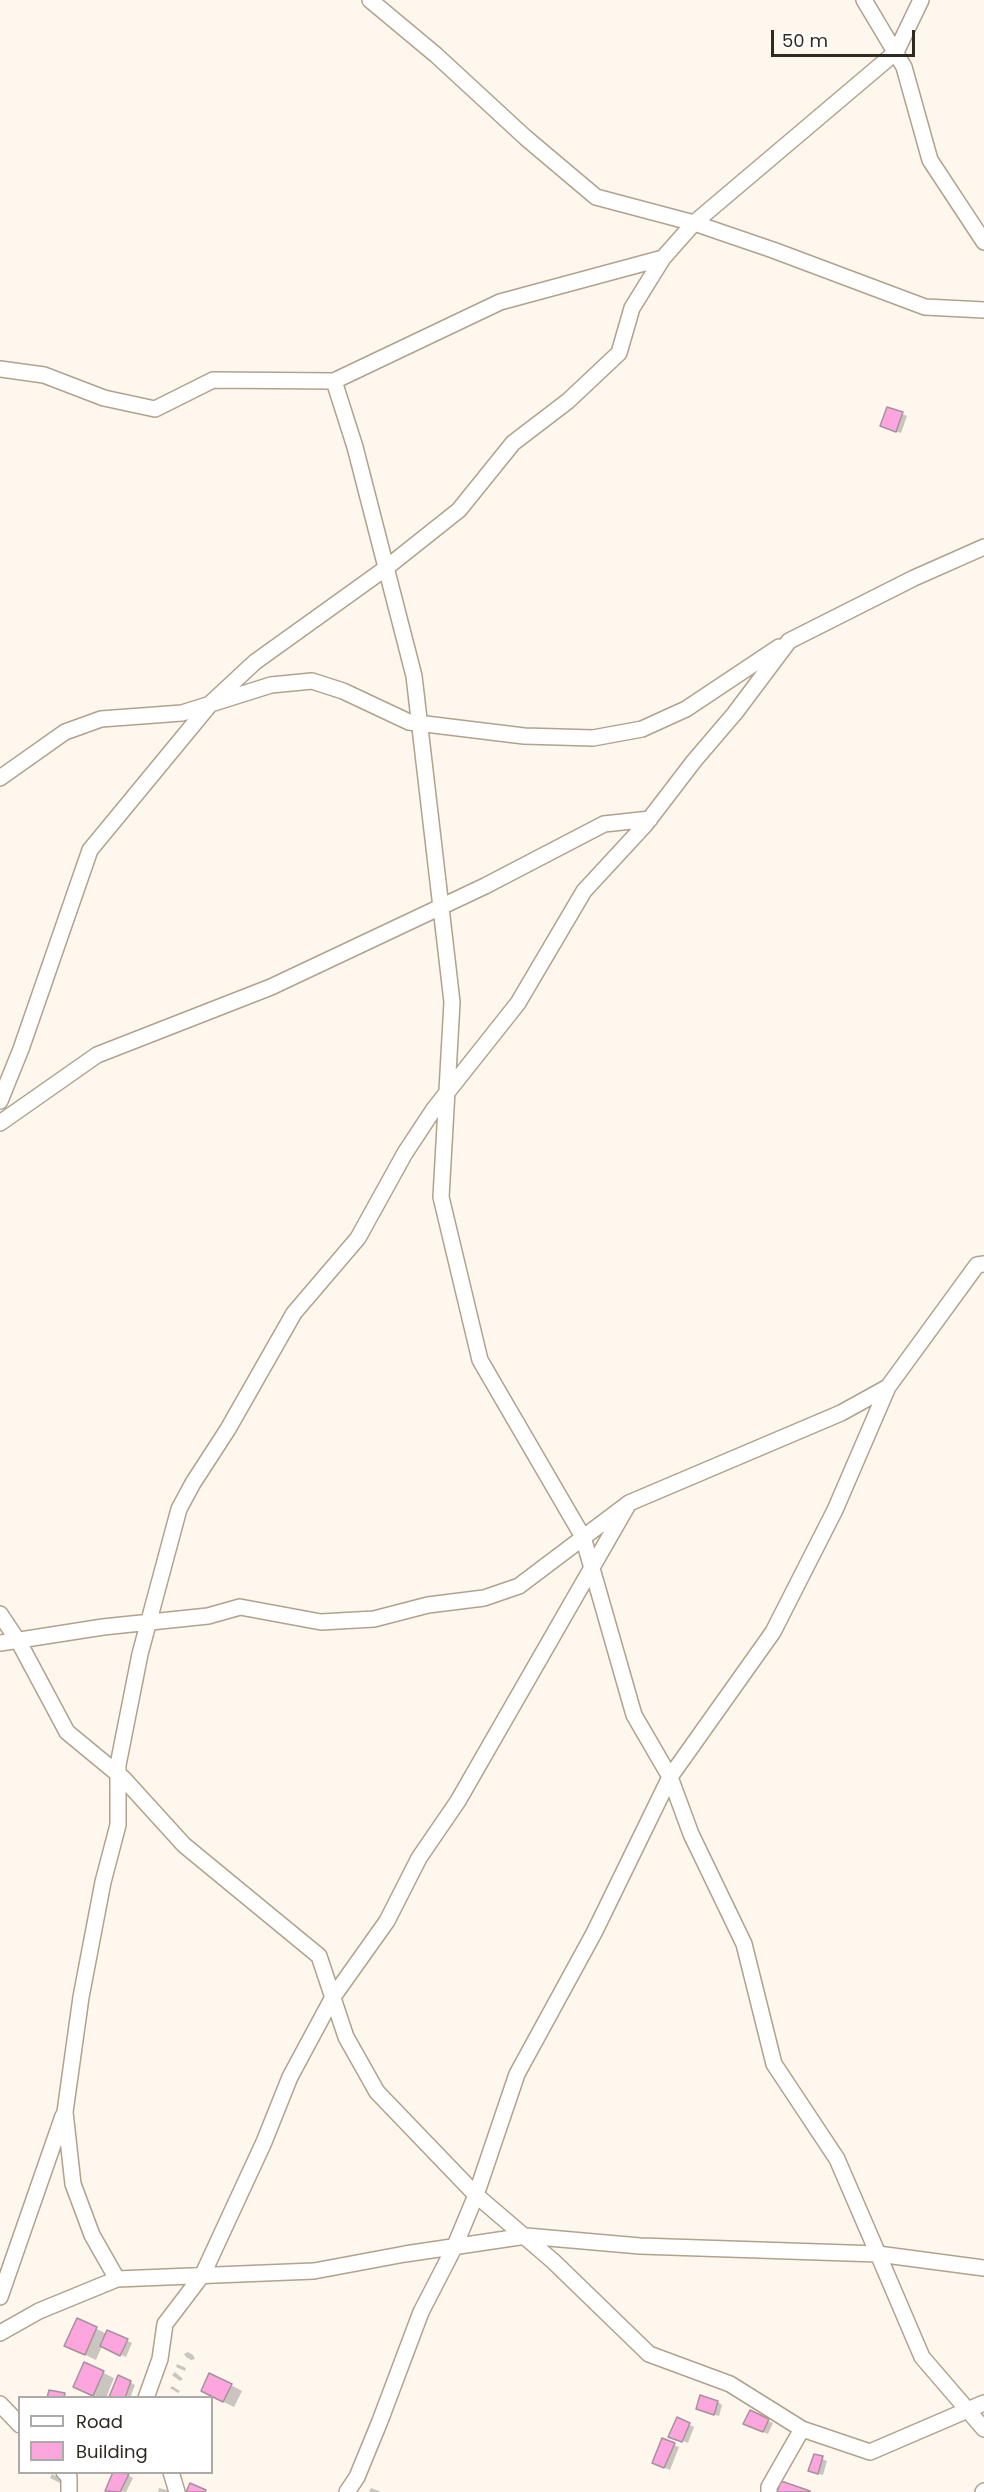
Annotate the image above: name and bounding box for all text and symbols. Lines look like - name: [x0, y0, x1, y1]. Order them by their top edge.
- scale bar: [774, 18, 918, 56]
- text: 50 m: [782, 28, 828, 53]
- legend: [18, 2396, 213, 2474]
- text: Road: [76, 2409, 123, 2434]
- text: Building: [76, 2439, 148, 2464]

